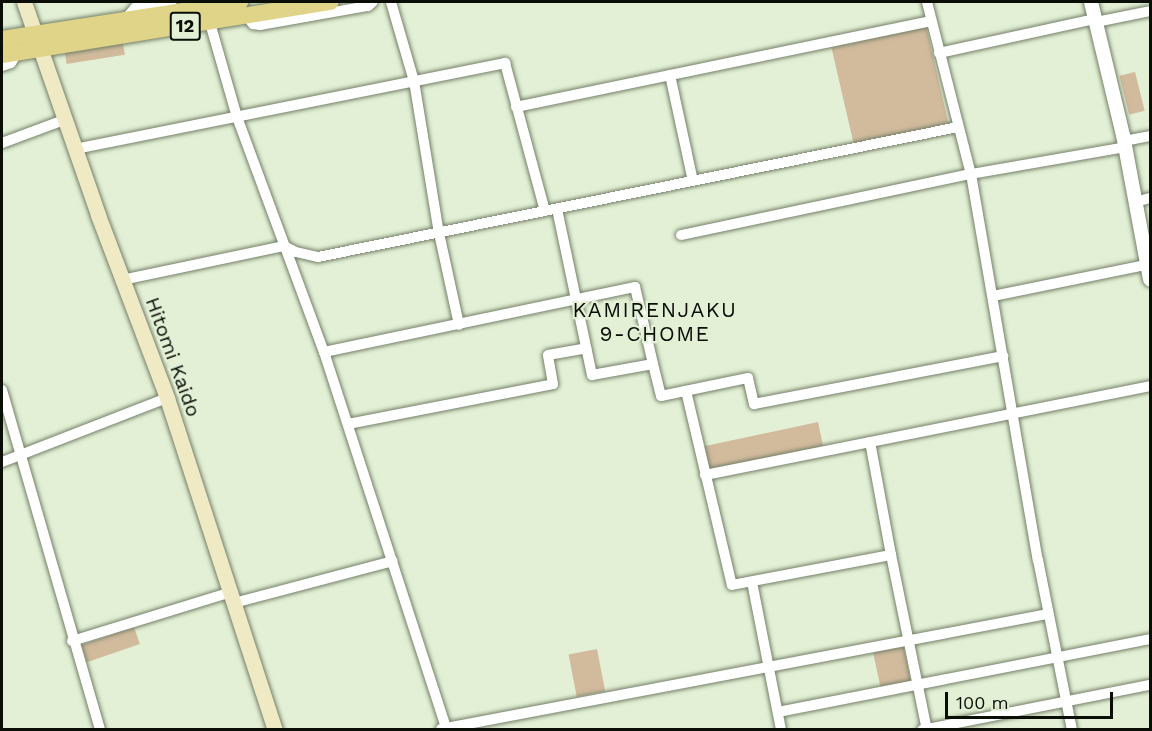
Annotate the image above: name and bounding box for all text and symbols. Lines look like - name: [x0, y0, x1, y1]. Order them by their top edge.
- road number: 12: [168, 11, 201, 41]
- street label: Hitomi Kaido: [140, 294, 206, 420]
- district label: KAMIRENJAKU 9-CHOME: [573, 297, 737, 347]
- scale bar: [948, 680, 1116, 718]
- text: 100 m: [956, 692, 1009, 713]

